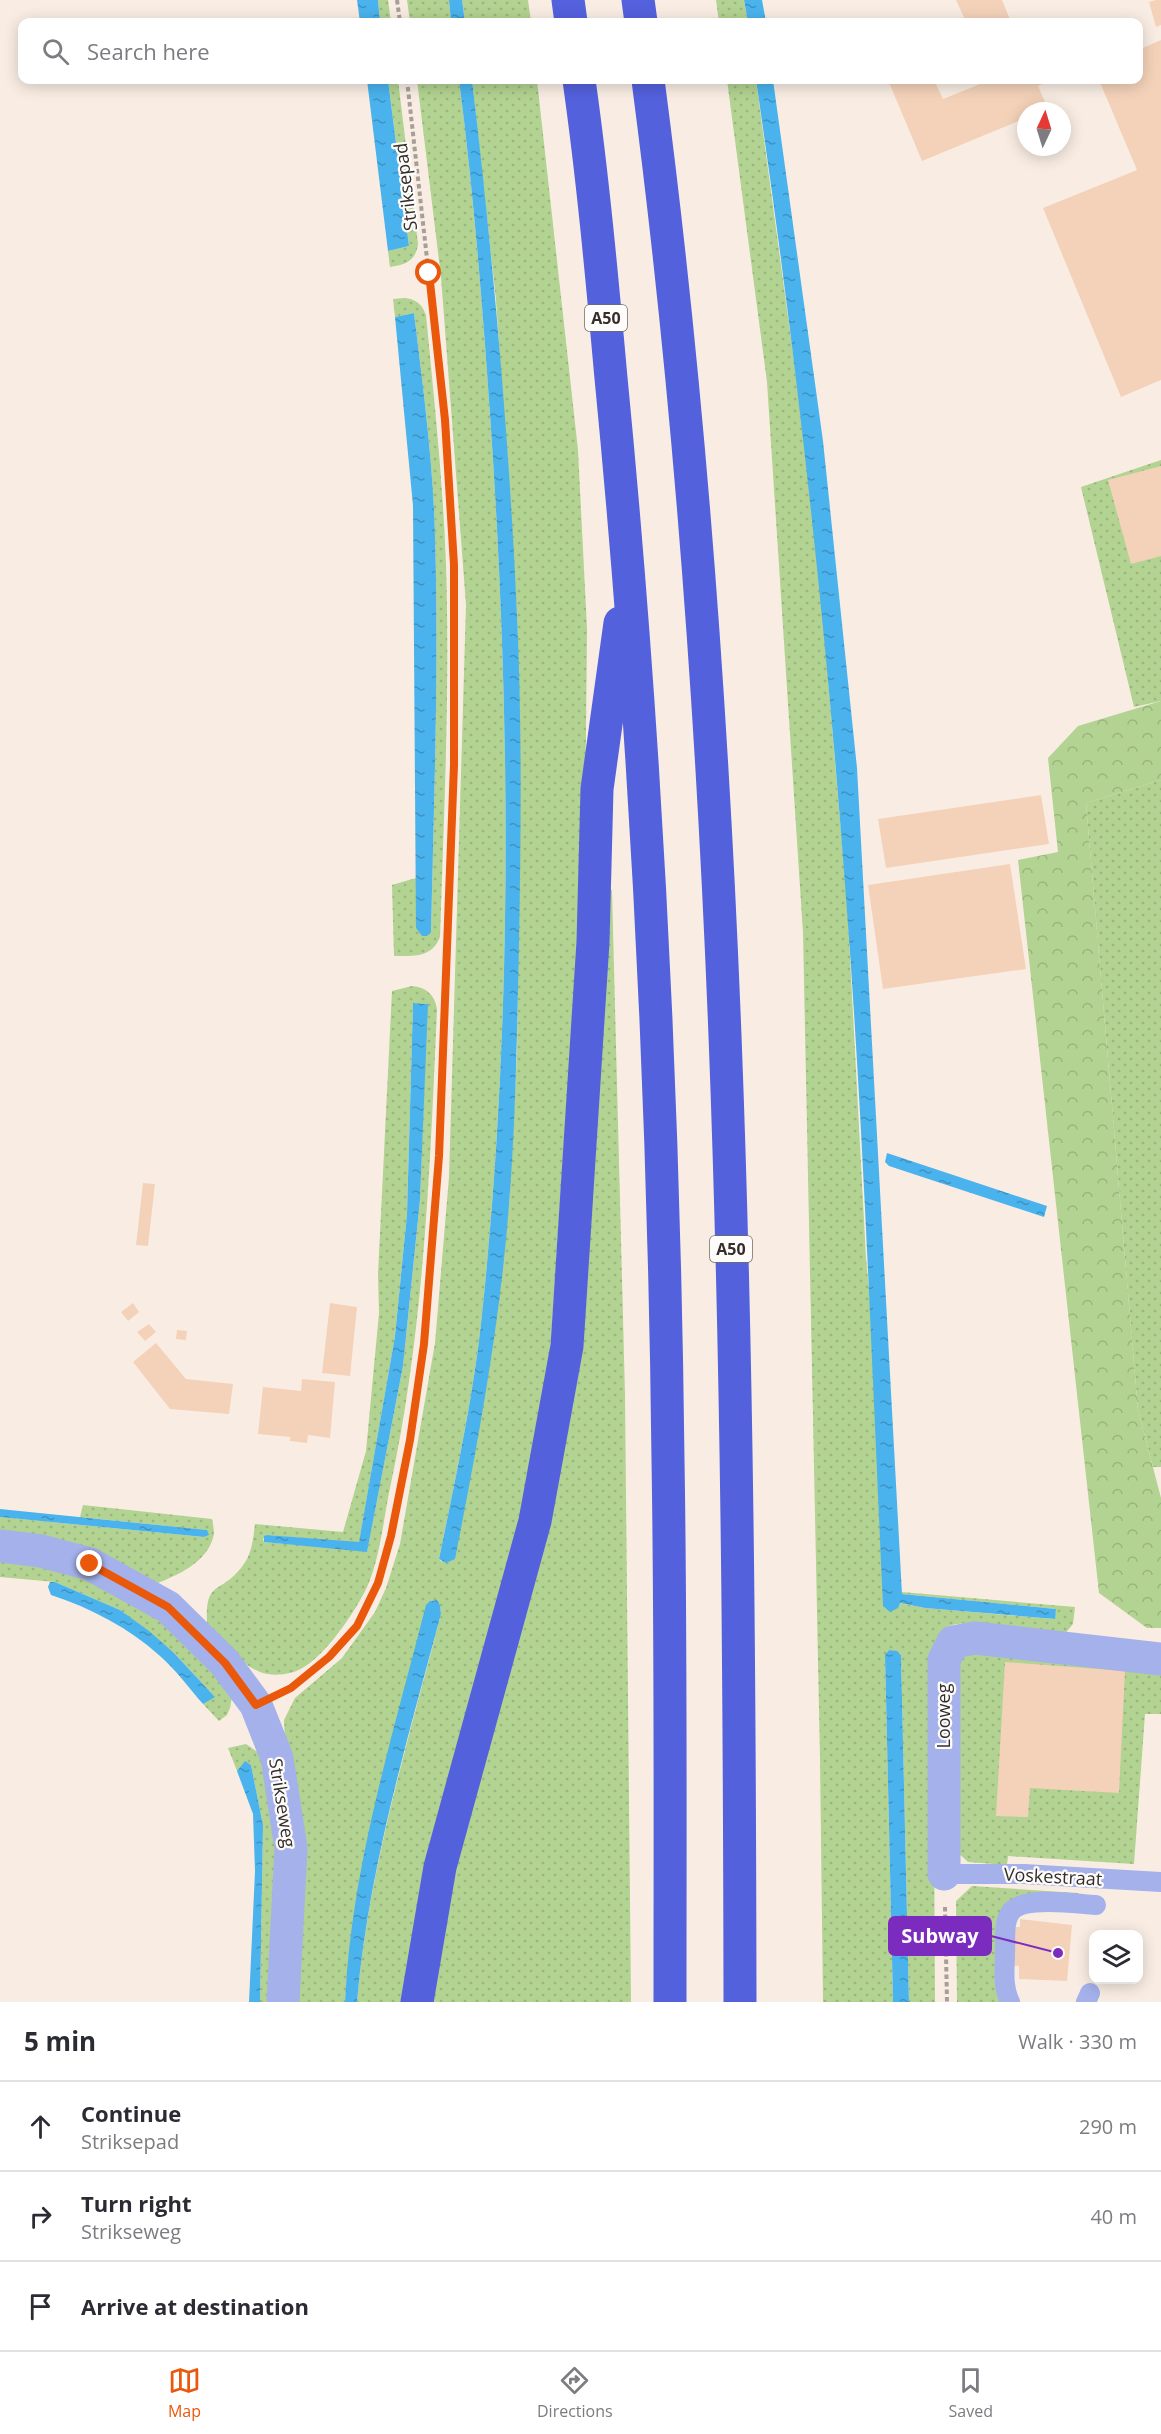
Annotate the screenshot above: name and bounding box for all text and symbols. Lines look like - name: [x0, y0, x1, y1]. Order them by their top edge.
- search box: [18, 18, 1143, 84]
- icon: search: [39, 35, 72, 68]
- text: Search here: [87, 36, 210, 66]
- north arrow: [1017, 102, 1071, 156]
- street label: Striksepad: [388, 142, 422, 232]
- route start: [415, 259, 441, 285]
- road number: A50: [585, 305, 627, 331]
- road number: A50: [710, 1236, 752, 1262]
- route end: [76, 1550, 102, 1576]
- street label: Looweg: [931, 1683, 955, 1748]
- street label: Strikseweg: [264, 1756, 302, 1849]
- street label: Voskestraat: [1003, 1861, 1103, 1891]
- callout: Subway: [889, 1917, 991, 1955]
- text: Subway: [901, 1922, 979, 1949]
- map controls: [1089, 1930, 1143, 1984]
- button: layers: [1089, 1930, 1143, 1984]
- text: 5 min: [24, 2023, 96, 2059]
- text: Walk · 330 m: [1018, 2028, 1137, 2055]
- text: Continue: [81, 2098, 181, 2128]
- icon: ahead: [24, 2110, 57, 2143]
- text: 290 m: [1079, 2113, 1137, 2140]
- text: Striksepad: [81, 2128, 179, 2155]
- text: Turn right: [81, 2188, 192, 2218]
- icon: right: [24, 2200, 57, 2233]
- text: 40 m: [1090, 2203, 1137, 2230]
- text: Strikseweg: [81, 2218, 181, 2245]
- icon: arrive: [24, 2290, 57, 2323]
- text: Arrive at destination: [81, 2291, 309, 2321]
- tab: Map: [168, 2364, 201, 2422]
- tab: Directions: [537, 2364, 613, 2422]
- tab: Saved: [949, 2364, 993, 2422]

